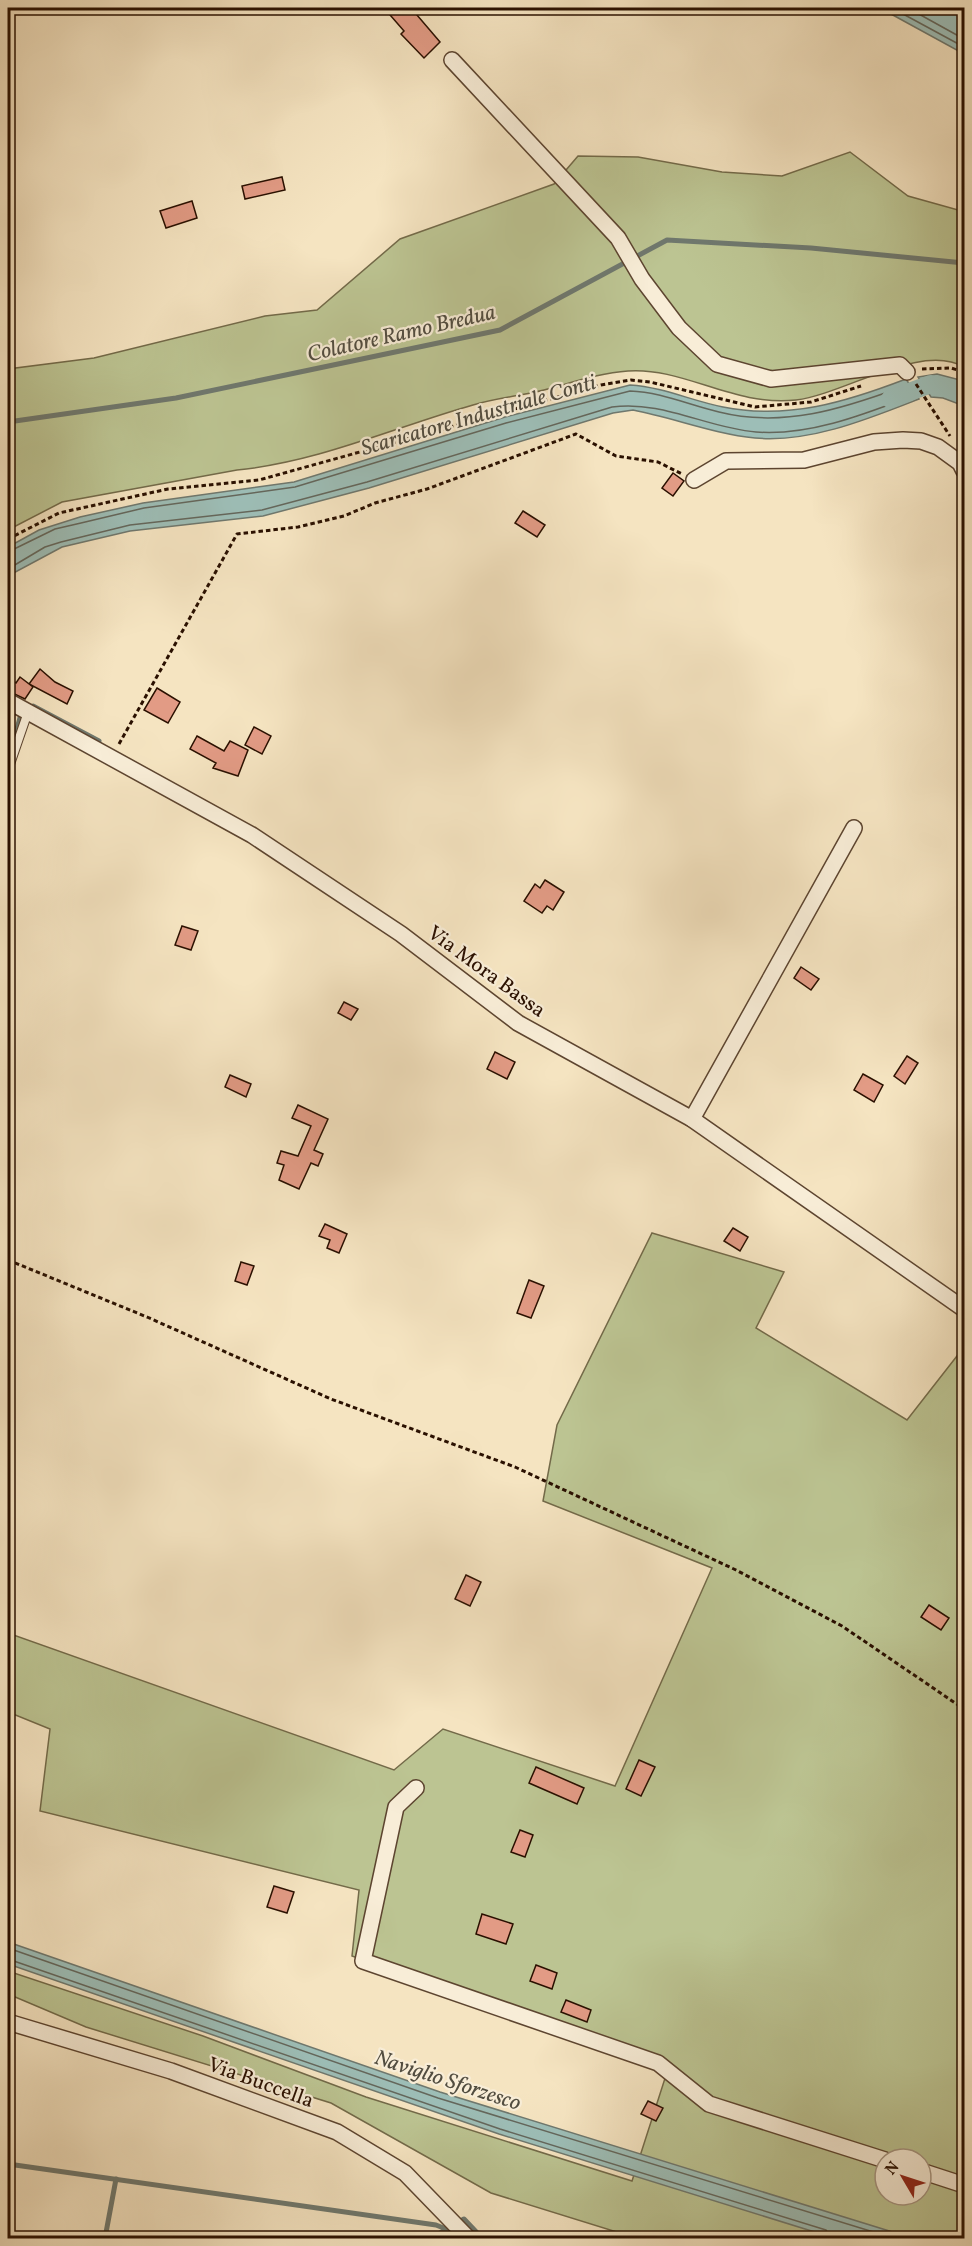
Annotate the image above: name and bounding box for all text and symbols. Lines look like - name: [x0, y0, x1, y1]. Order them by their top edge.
- water label: Colatore Ramo Bredua: [304, 298, 499, 371]
- water label: Scaricatore Industriale Conti: [358, 368, 600, 465]
- street label: Via Mora Bassa: [421, 919, 551, 1025]
- water label: Naviglio Sforzesco: [370, 2043, 524, 2120]
- street label: Via Buccella: [203, 2051, 318, 2116]
- north arrow: [873, 2147, 933, 2207]
- text: N: [881, 2157, 905, 2180]

